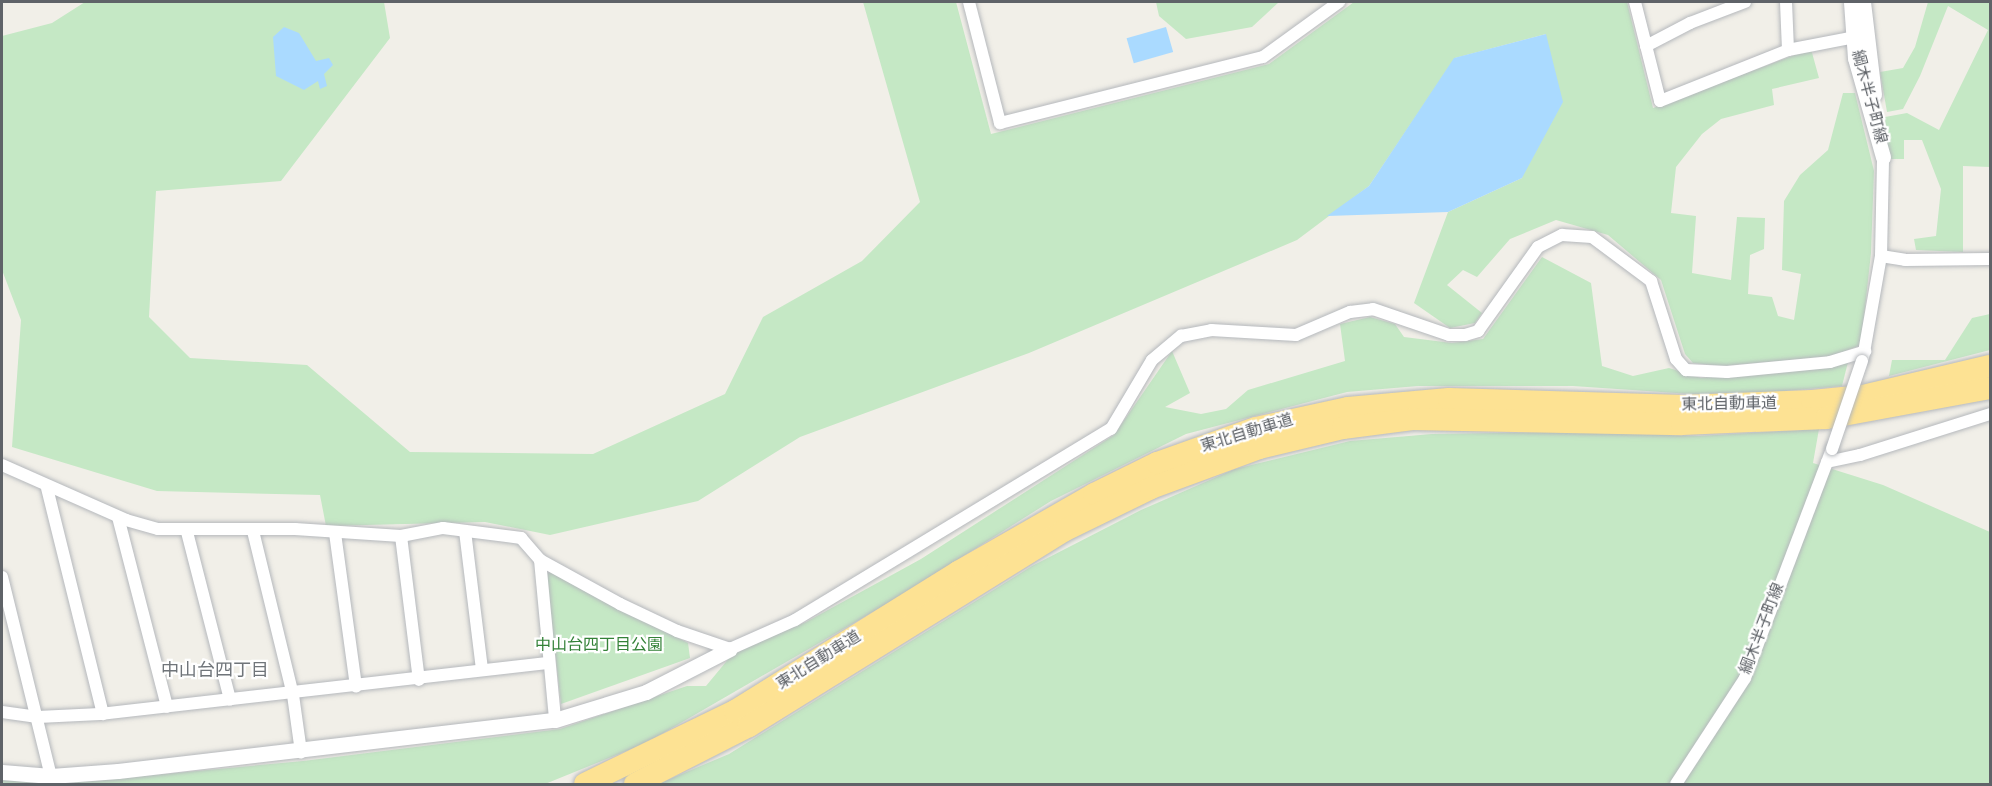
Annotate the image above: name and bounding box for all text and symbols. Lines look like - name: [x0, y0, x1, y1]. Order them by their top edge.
- street label: 綱木半子町線: [1846, 48, 1890, 146]
- street label: 東北自動車道: [1681, 395, 1777, 415]
- street label: 東北自動車道: [1198, 411, 1296, 457]
- street label: 綱木半子町線: [1737, 581, 1789, 677]
- street label: 東北自動車道: [773, 627, 865, 695]
- park label: 中山台四丁目公園: [535, 636, 663, 656]
- district label: 中山台四丁目: [161, 661, 269, 683]

